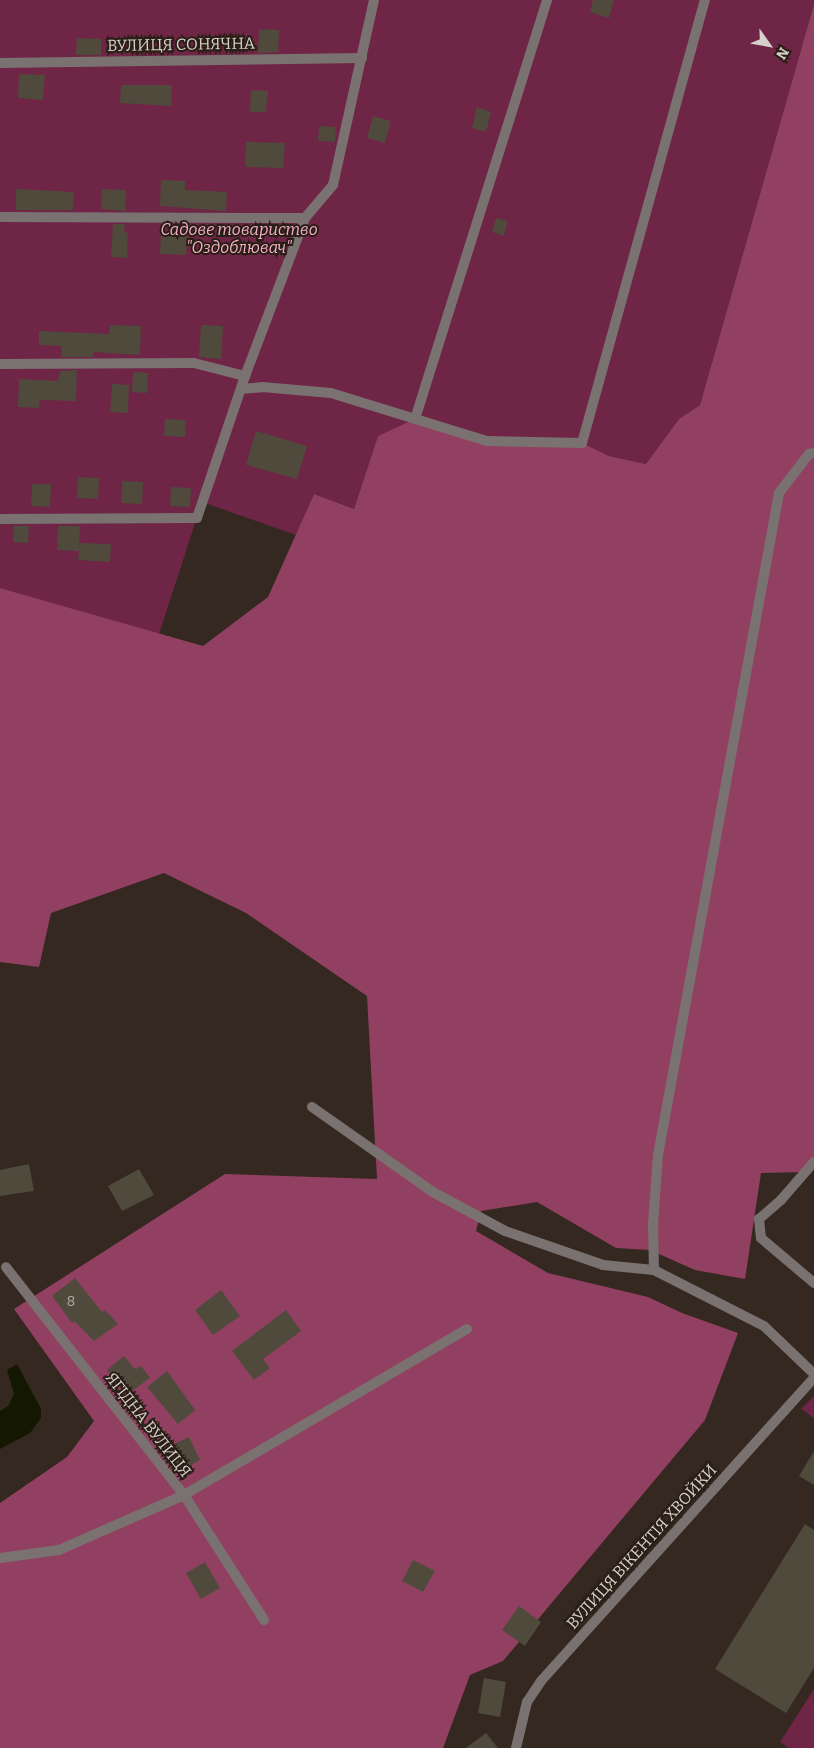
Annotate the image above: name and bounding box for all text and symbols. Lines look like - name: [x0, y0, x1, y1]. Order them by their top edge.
- north arrow: [744, 20, 794, 70]
- street label: ВУЛИЦЯ СОНЯЧНА: [107, 34, 255, 56]
- text: N: [772, 44, 792, 62]
- park label: Садове товариство "Оздоблювач": [160, 220, 318, 258]
- house number: 8: [67, 1294, 75, 1310]
- street label: ЯГІДНА ВУЛИЦЯ: [101, 1369, 195, 1481]
- street label: ВУЛИЦЯ ВІКЕНТІЯ ХВОЙКИ: [563, 1461, 721, 1633]

